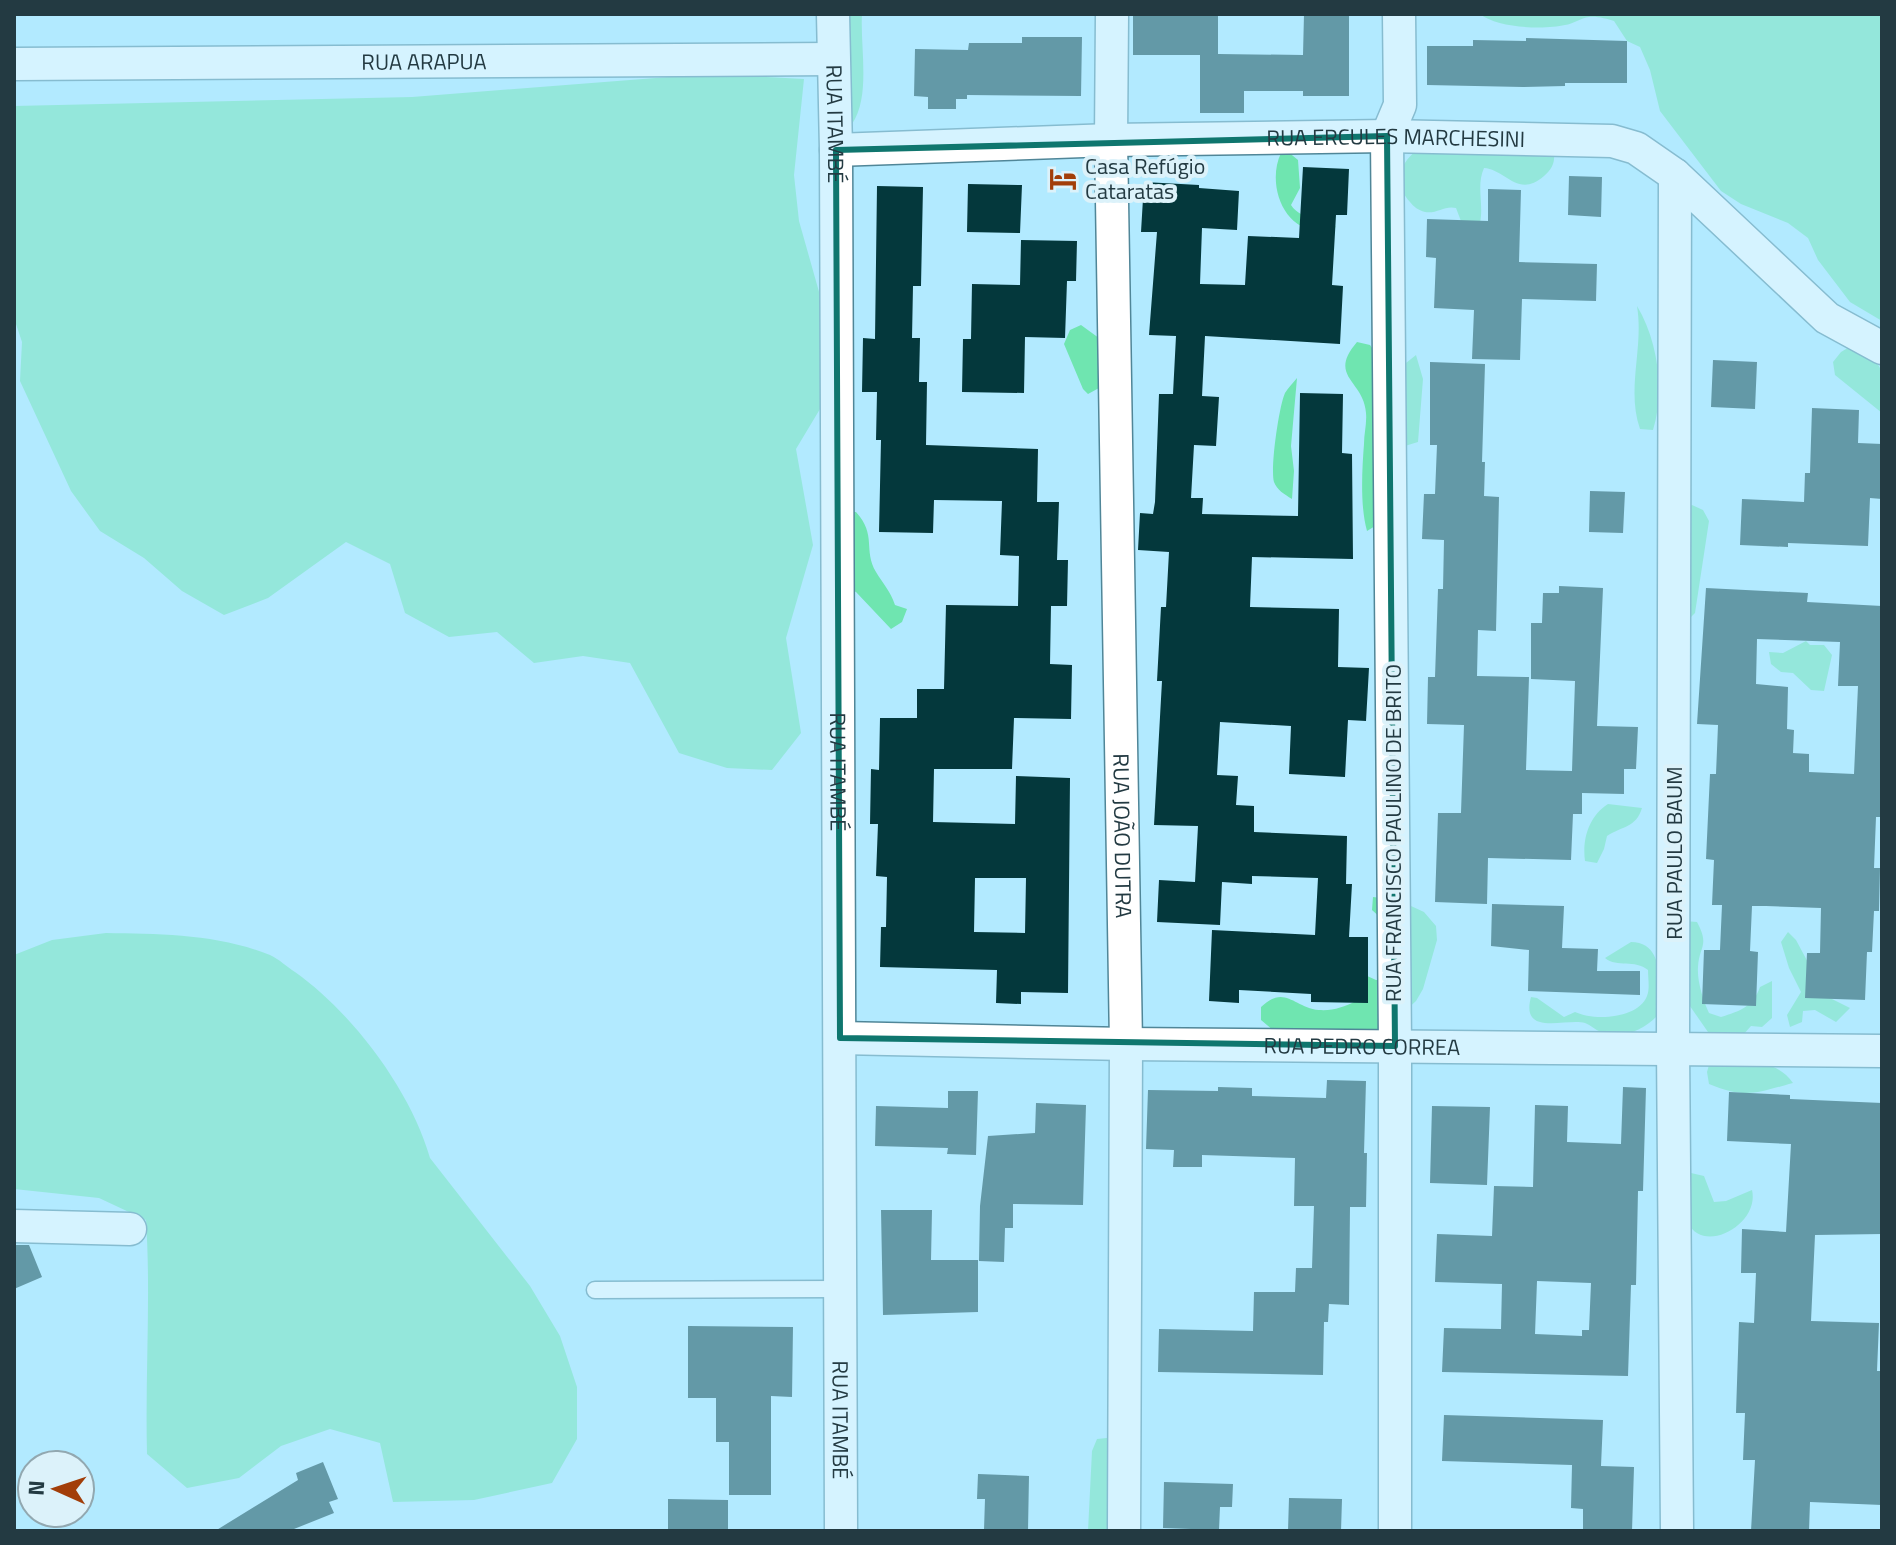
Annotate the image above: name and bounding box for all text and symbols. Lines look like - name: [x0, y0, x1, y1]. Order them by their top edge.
- street label: RUA ARAPUA: [361, 44, 487, 79]
- street label: RUA ITAMBÉ: [817, 64, 853, 183]
- street label: RUA ERCULES MARCHESINI: [1266, 119, 1525, 156]
- place label: Casa Refúgio Cataratas: [1085, 149, 1205, 208]
- hotel icon: Casa Refúgio Cataratas: [1048, 164, 1078, 194]
- street label: RUA FRANCISCO PAULINO DE BRITO: [1376, 664, 1410, 1002]
- street label: RUA ITAMBÉ: [821, 712, 855, 831]
- street label: RUA JOÃO DUTRA: [1104, 753, 1141, 919]
- street label: RUA PAULO BAUM: [1657, 766, 1691, 940]
- street label: RUA PEDRO CORREA: [1263, 1028, 1460, 1064]
- street label: RUA ITAMBÉ: [823, 1360, 858, 1479]
- north arrow: [16, 1449, 96, 1529]
- text: N: [19, 1479, 53, 1496]

